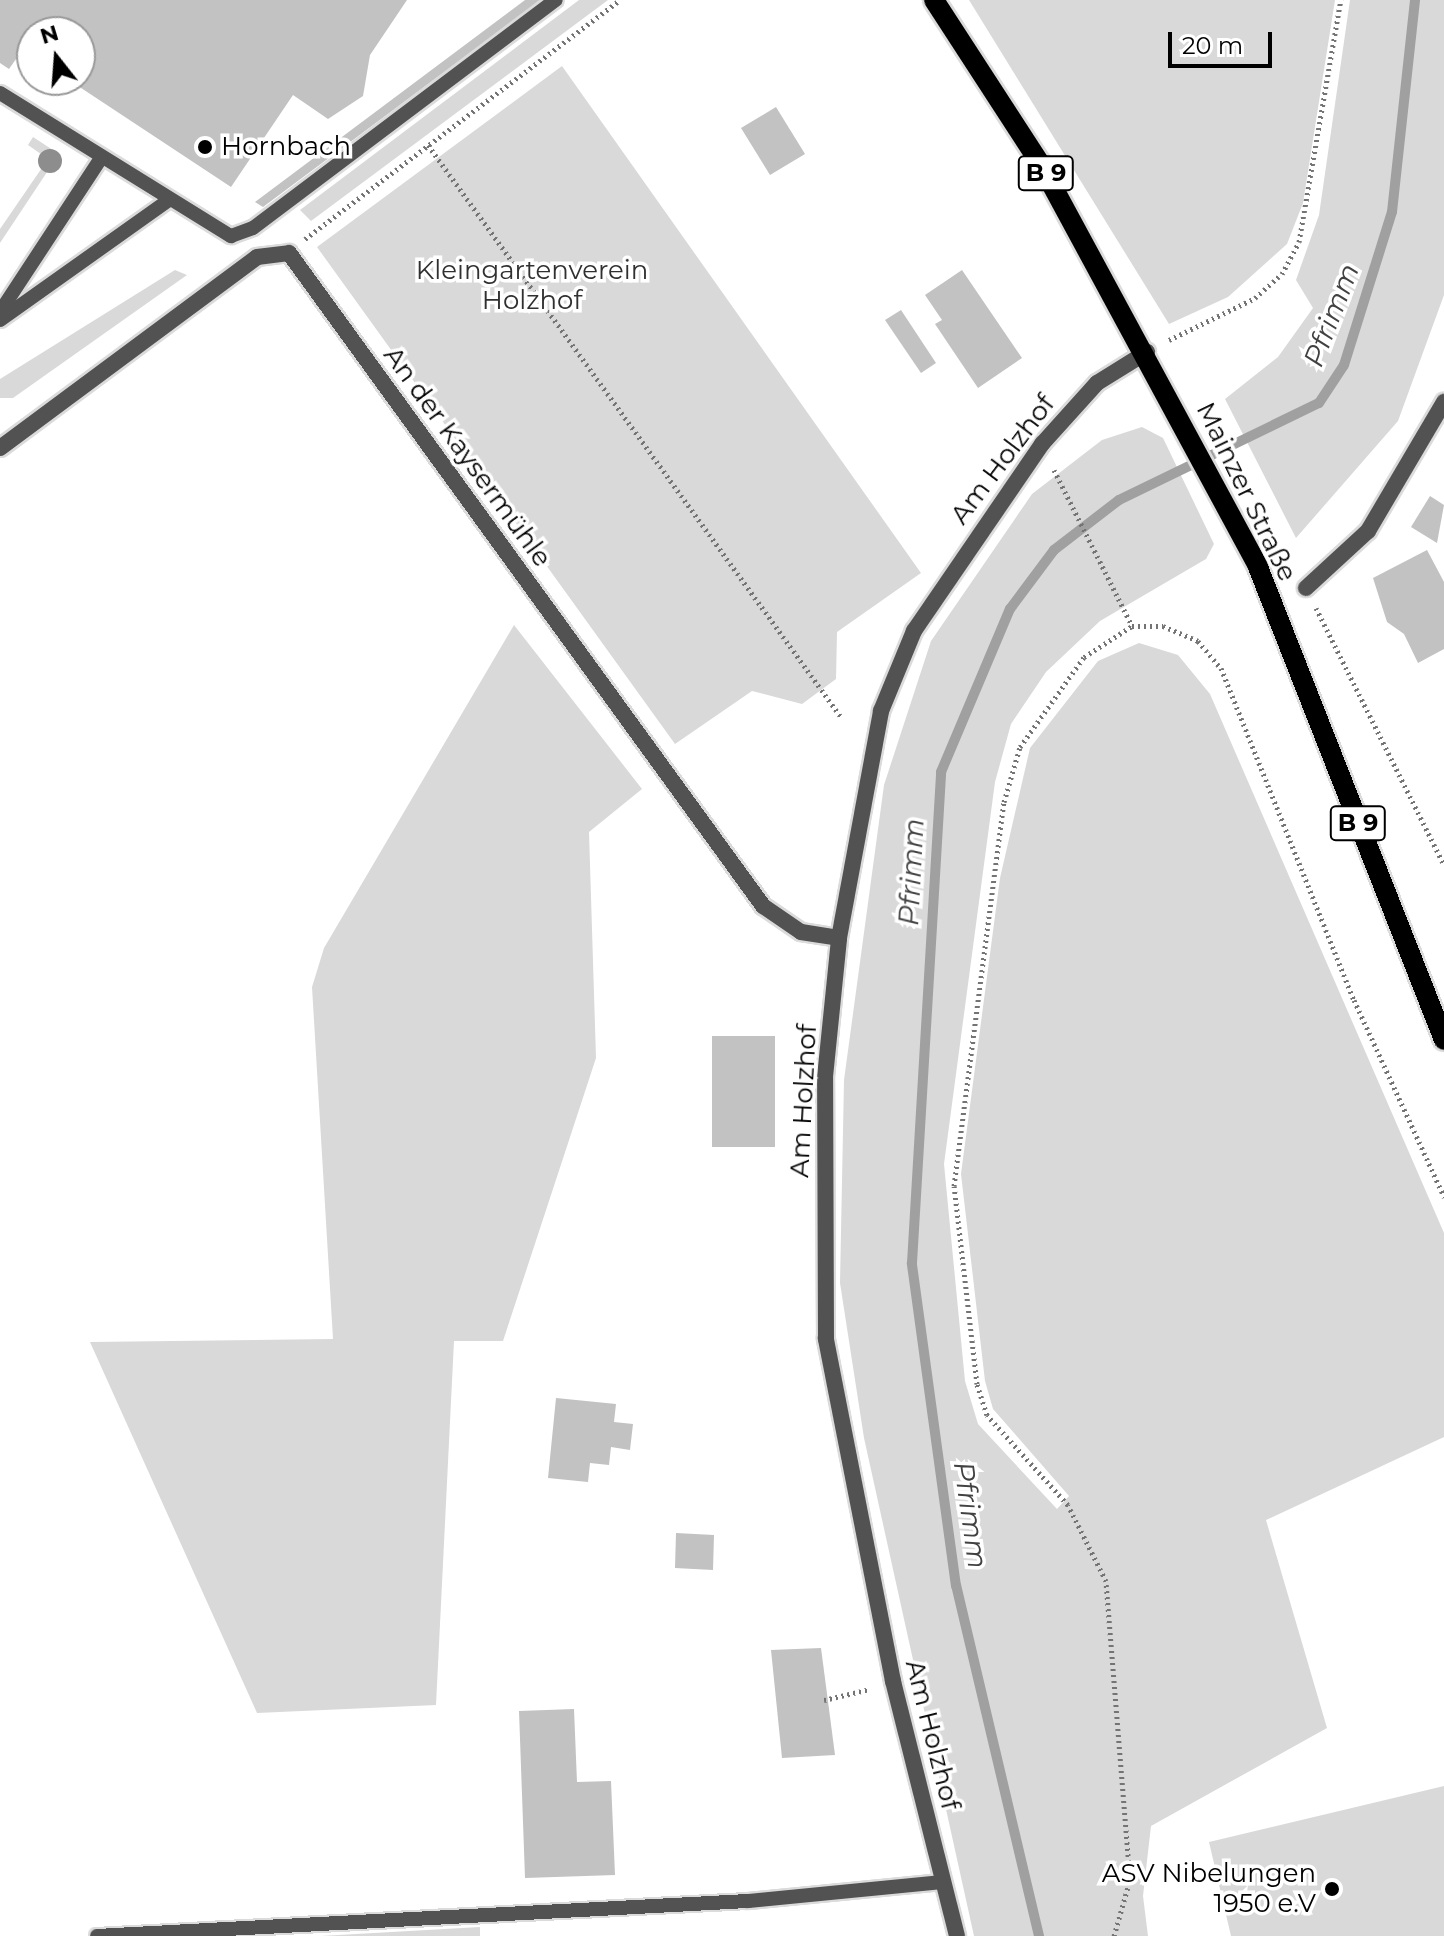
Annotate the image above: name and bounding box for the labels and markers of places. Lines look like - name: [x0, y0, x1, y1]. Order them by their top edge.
- place label: Hornbach: [221, 131, 351, 163]
- marker: Hornbach: [196, 138, 214, 156]
- place label: ASV Nibelungen 1950 e.V: [1102, 1858, 1316, 1920]
- marker: ASV Nibelungen 1950 e.V: [1323, 1880, 1341, 1898]

